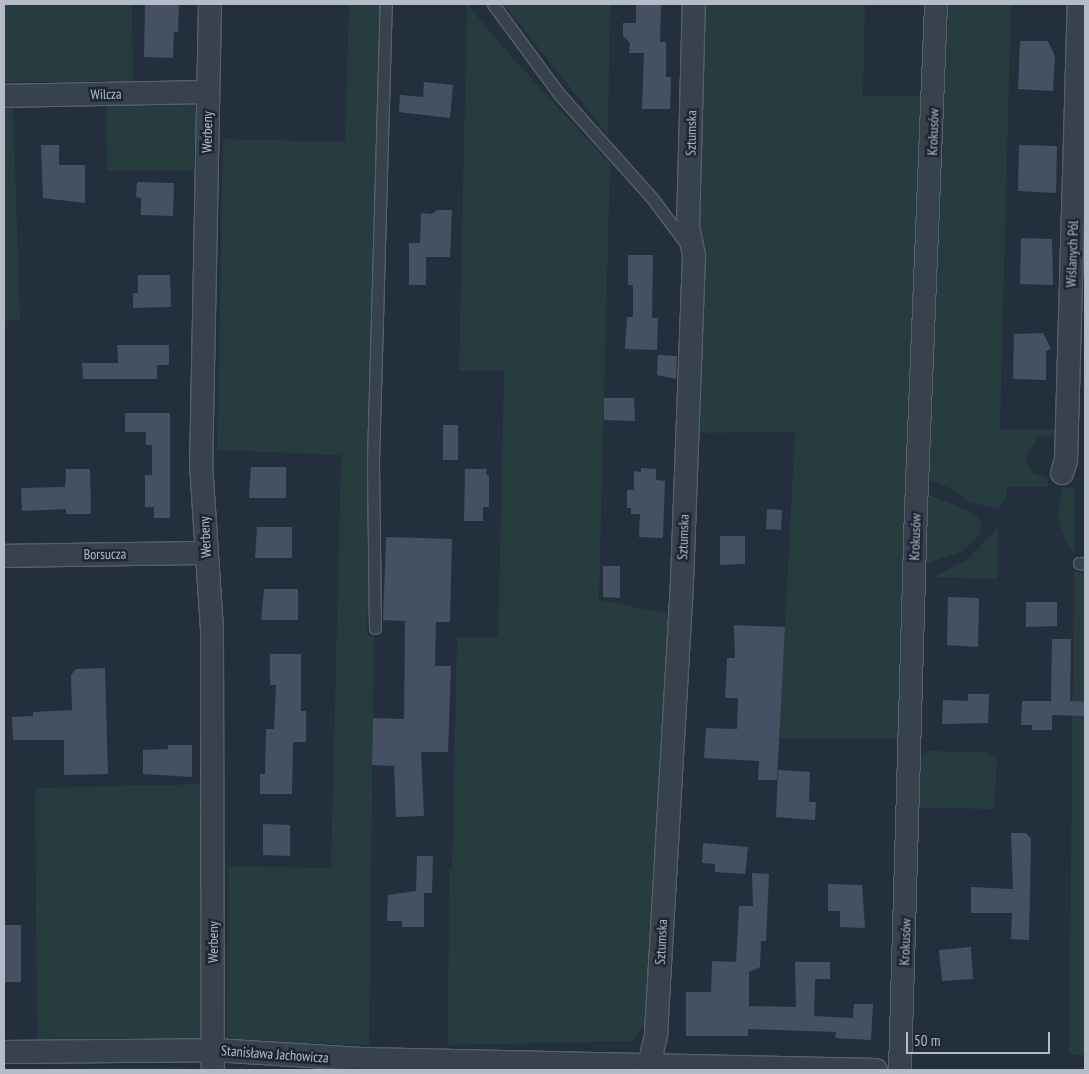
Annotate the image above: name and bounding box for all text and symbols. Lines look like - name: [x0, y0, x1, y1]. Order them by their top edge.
- street label: Wilcza: [90, 85, 122, 103]
- street label: Krokusów: [924, 108, 942, 156]
- street label: Sztumska: [682, 110, 700, 156]
- street label: Werbeny: [198, 111, 216, 153]
- street label: Wiślanych Pól: [1062, 220, 1082, 288]
- street label: Krokusów: [906, 513, 924, 561]
- street label: Sztumska: [674, 514, 692, 560]
- street label: Werbeny: [196, 516, 214, 558]
- street label: Borsucza: [83, 545, 127, 563]
- street label: Krokusów: [896, 918, 914, 966]
- street label: Sztumska: [651, 919, 671, 965]
- street label: Werbeny: [205, 921, 221, 963]
- scale bar: [909, 1022, 1053, 1054]
- text: 50 m: [914, 1031, 940, 1050]
- street label: Stanisława Jachowicza: [221, 1042, 329, 1066]

